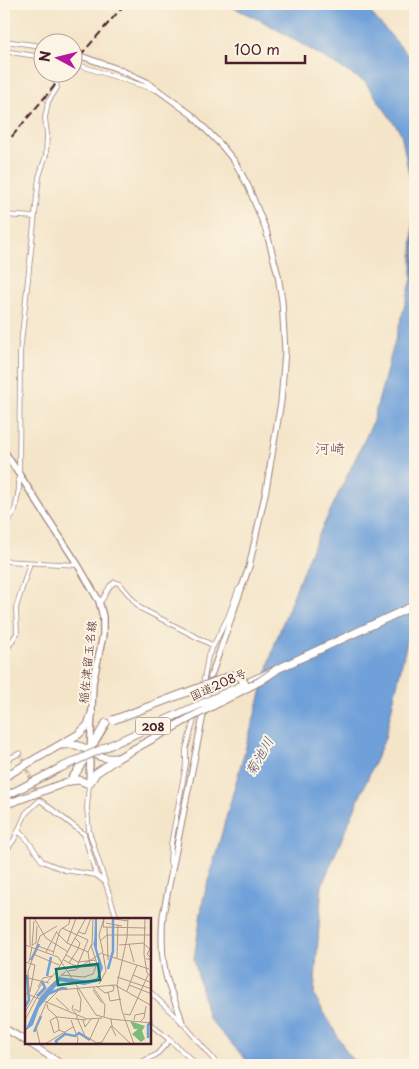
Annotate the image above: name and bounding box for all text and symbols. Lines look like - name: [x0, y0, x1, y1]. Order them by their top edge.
- north arrow: [32, 32, 82, 82]
- scale bar: [226, 32, 305, 64]
- text: 100 m: [234, 37, 280, 60]
- text: N: [34, 50, 56, 63]
- district label: 河崎: [315, 436, 345, 459]
- street label: 稲佐津留玉名線: [74, 619, 100, 705]
- street label: 国道208号: [186, 663, 250, 705]
- road number: 208: [136, 718, 170, 734]
- water label: 菊池川: [239, 733, 279, 779]
- inset map: [25, 918, 151, 1044]

